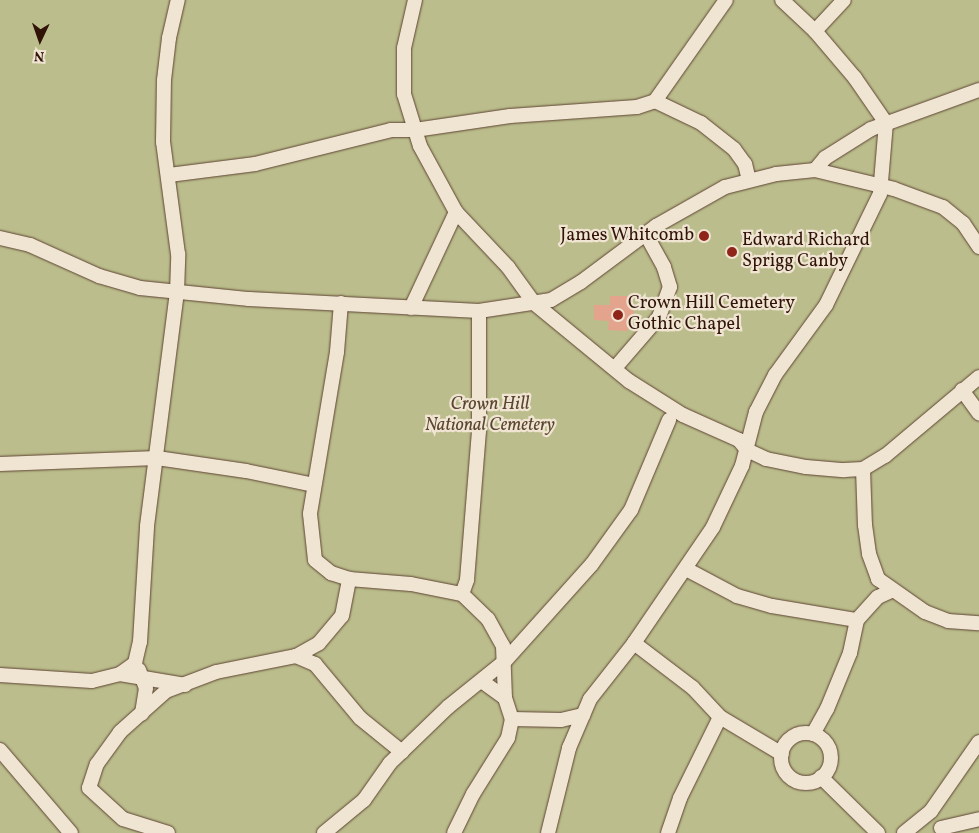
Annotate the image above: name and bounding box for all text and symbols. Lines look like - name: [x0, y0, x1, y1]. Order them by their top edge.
- north arrow: [15, 15, 65, 65]
- text: N: [34, 46, 45, 65]
- place label: James Whitcomb: [560, 225, 694, 247]
- marker: James Whitcomb: [698, 230, 710, 242]
- place label: Edward Richard Sprigg Canby: [742, 231, 870, 274]
- marker: Edward Richard Sprigg Canby: [726, 246, 738, 258]
- place label: Crown Hill Cemetery Gothic Chapel: [628, 294, 795, 336]
- marker: Crown Hill Cemetery Gothic Chapel: [612, 309, 624, 321]
- park label: Crown Hill National Cemetery: [425, 395, 555, 438]

